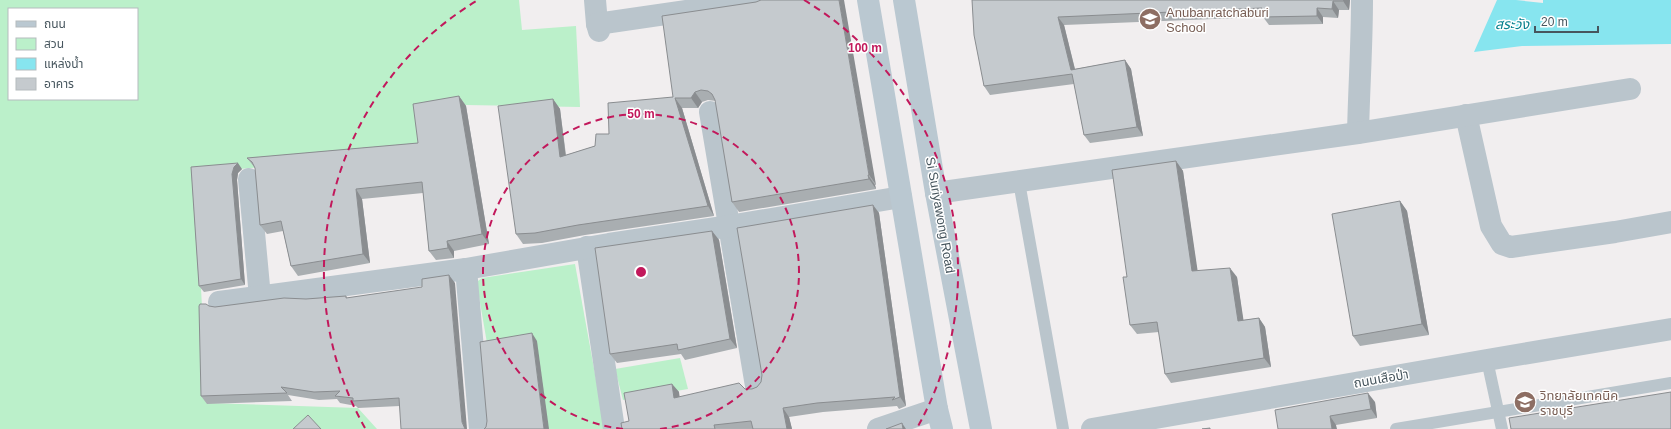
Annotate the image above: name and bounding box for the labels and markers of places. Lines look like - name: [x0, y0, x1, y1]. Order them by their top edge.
- place label: Anubanratchaburi School: [1166, 5, 1269, 35]
- school or university icon: Anubanratchaburi School: [1137, 6, 1163, 32]
- centre of rings: [634, 265, 648, 279]
- place label: วิทยาลัยเทคนิค ราชบุรี: [1540, 388, 1618, 418]
- school or university icon: วิทยาลัยเทคนิค ราชบุรี: [1512, 389, 1538, 415]

